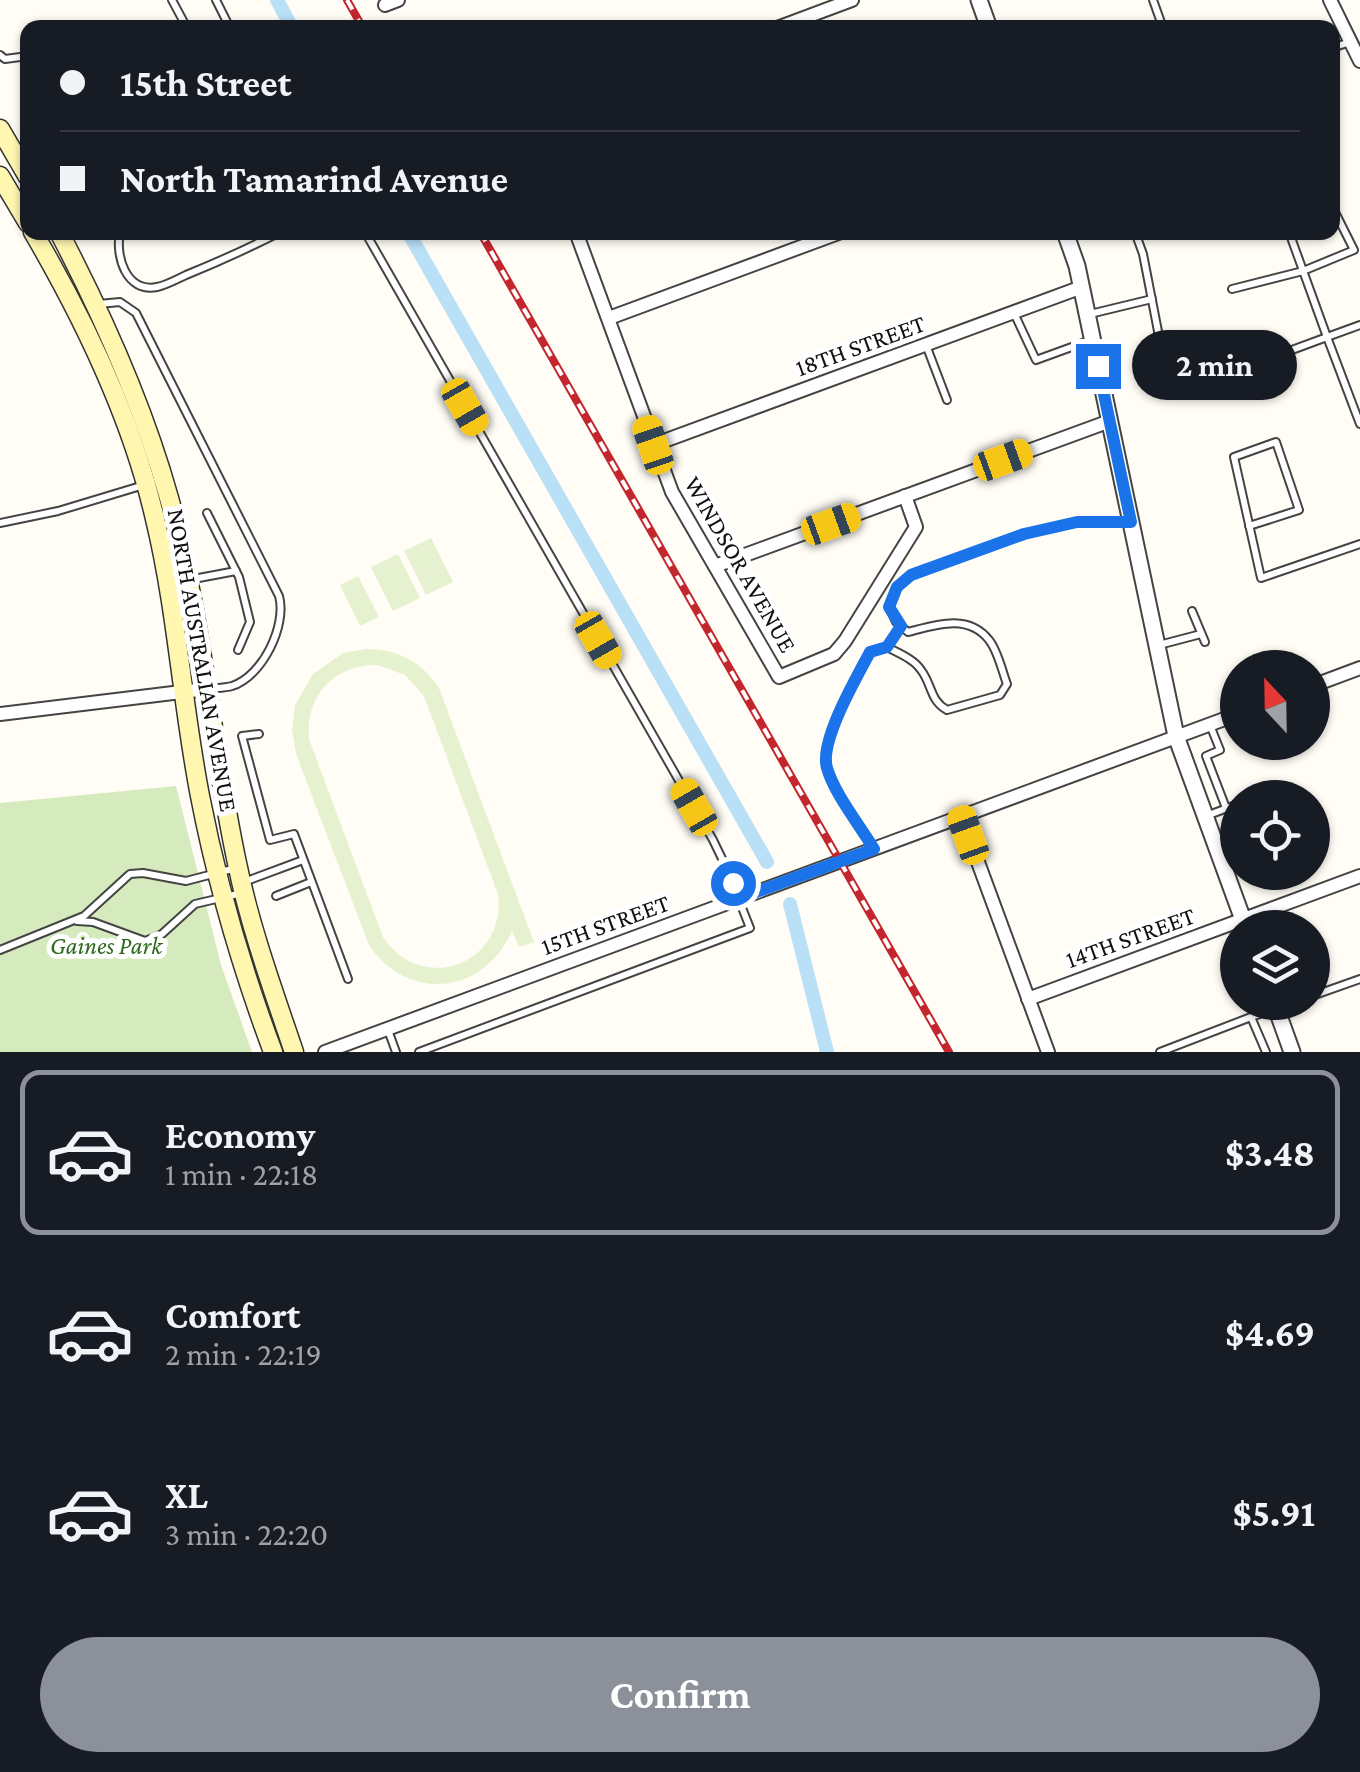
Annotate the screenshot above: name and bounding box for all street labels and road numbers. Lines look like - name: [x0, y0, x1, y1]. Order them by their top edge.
- street label: 18TH STREET: [792, 309, 929, 381]
- street label: WINDSOR AVENUE: [679, 472, 802, 657]
- street label: NORTH AUSTRALIAN AVENUE: [163, 507, 242, 814]
- street label: 15TH STREET: [537, 889, 673, 960]
- street label: 14TH STREET: [1062, 901, 1199, 973]

